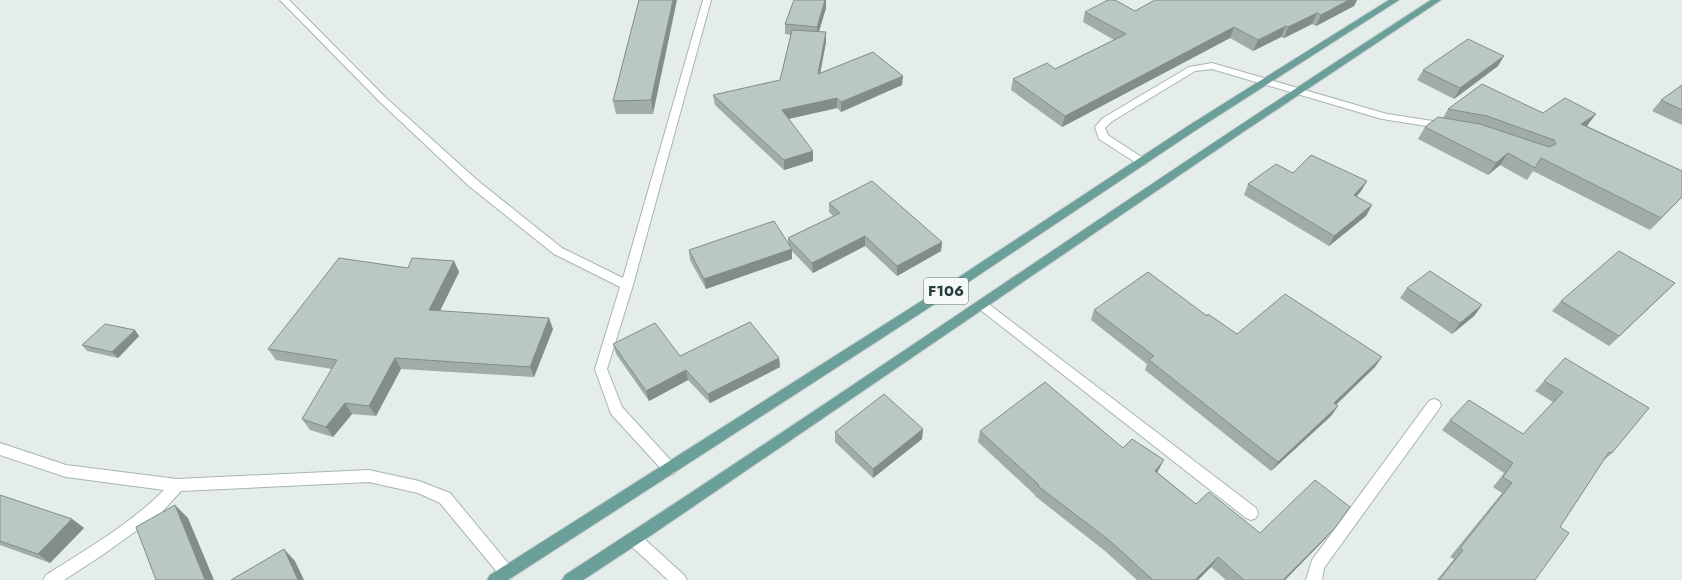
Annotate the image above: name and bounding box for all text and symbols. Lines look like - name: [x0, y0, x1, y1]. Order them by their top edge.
- road number: F106: [924, 278, 968, 304]

